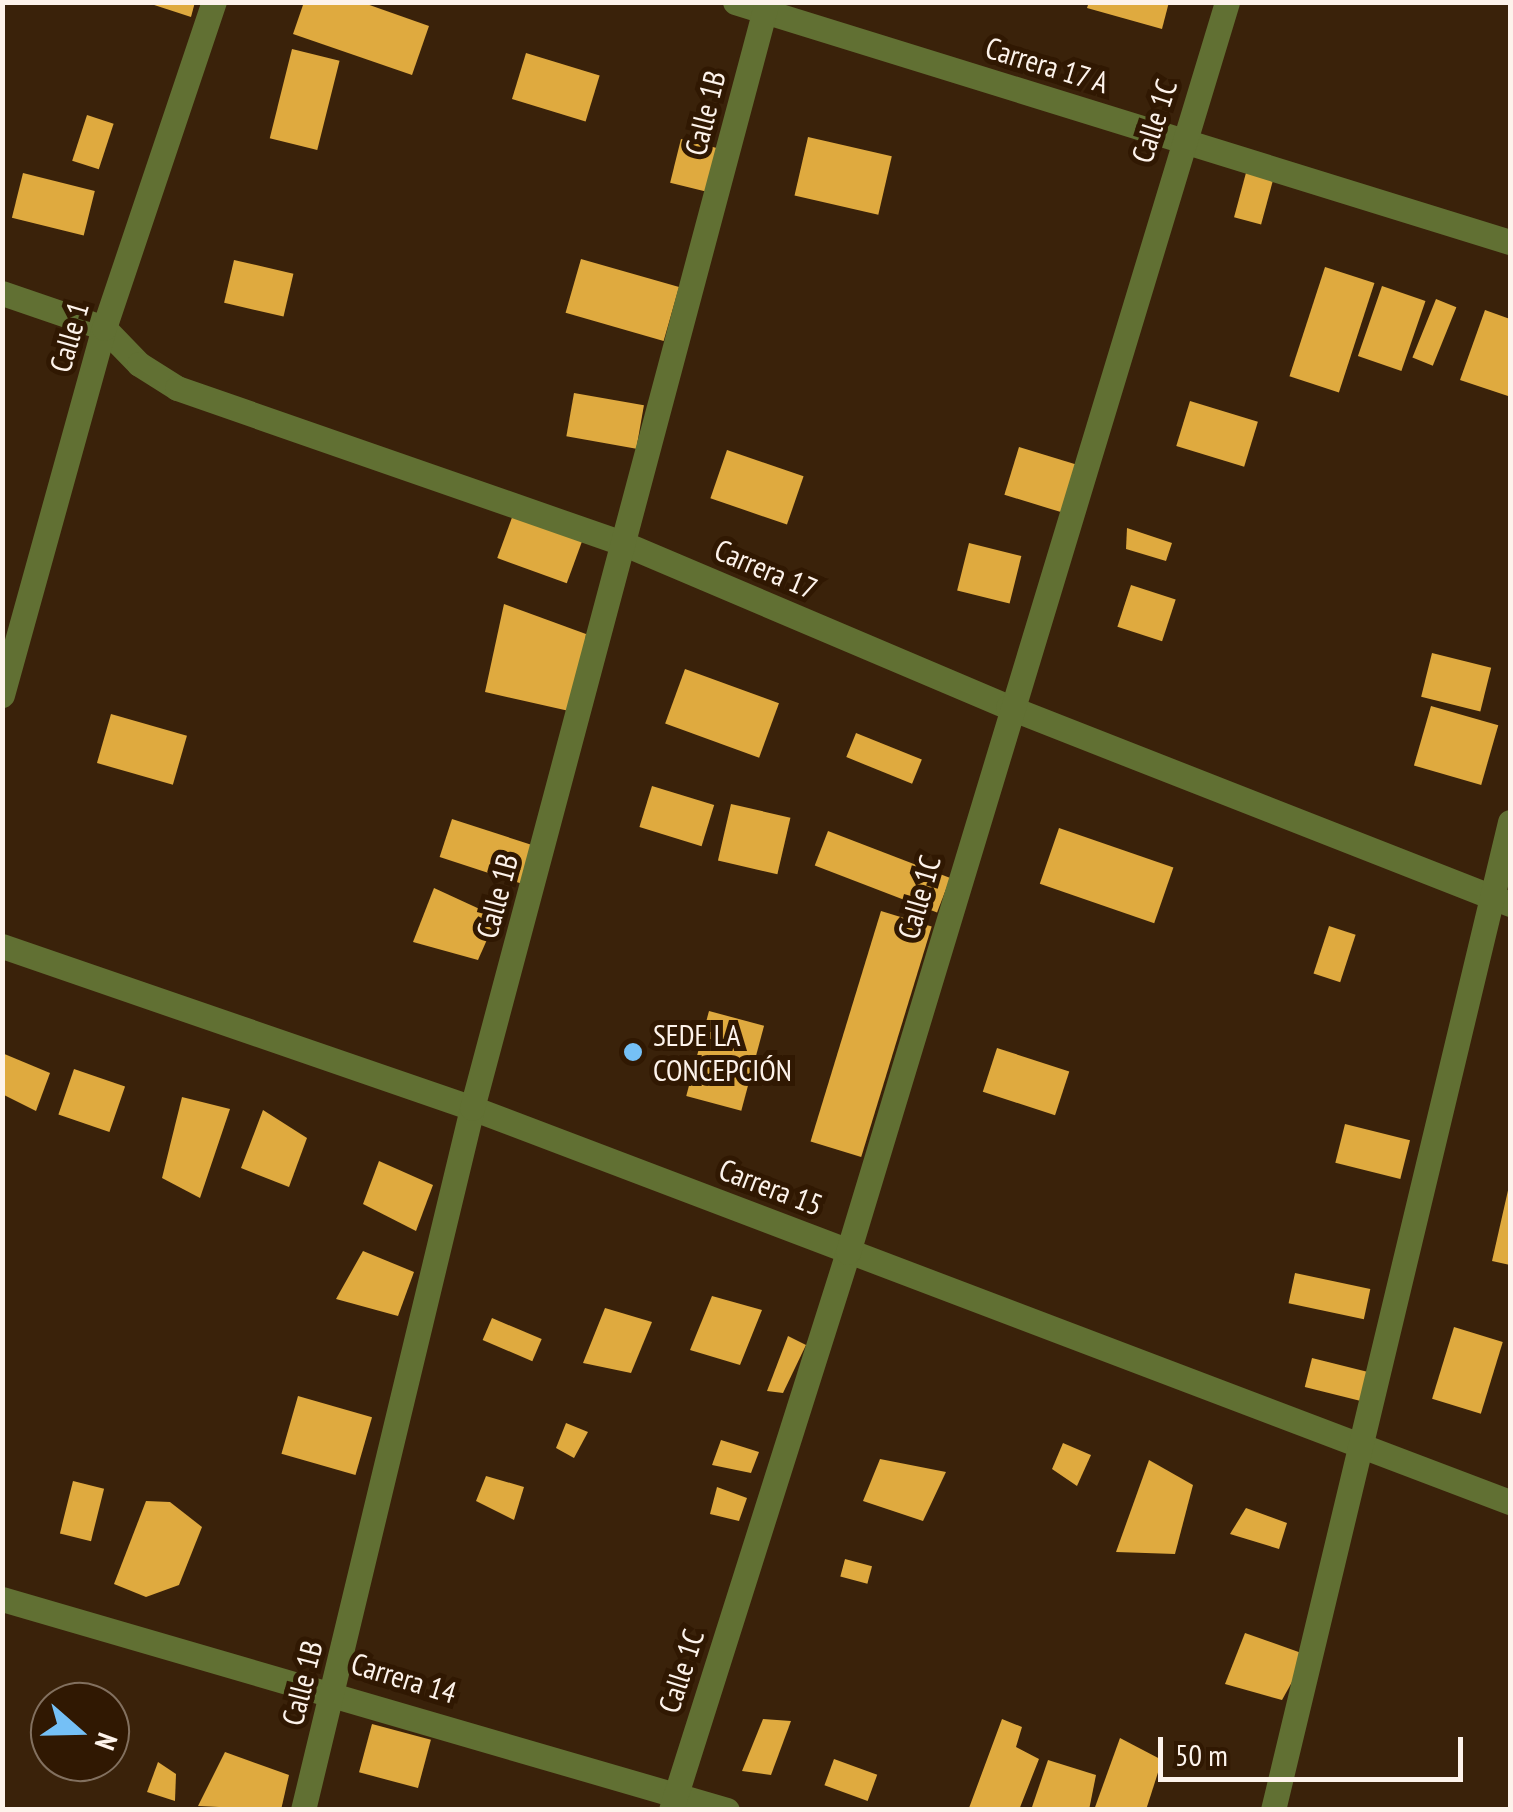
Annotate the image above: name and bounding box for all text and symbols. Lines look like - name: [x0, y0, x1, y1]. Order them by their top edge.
- street label: Carrera 17 A: [980, 29, 1114, 101]
- street label: Calle 1B: [677, 67, 733, 159]
- street label: Calle 1C: [1124, 75, 1184, 167]
- street label: Calle 1: [42, 298, 96, 376]
- street label: Carrera 17: [709, 531, 823, 607]
- street label: Calle 1B: [469, 850, 525, 942]
- street label: Calle 1C: [890, 851, 948, 943]
- place label: SEDE LA CONCEPCIÓN: [653, 1017, 792, 1088]
- marker: SEDE LA CONCEPCIÓN: [622, 1041, 644, 1063]
- street label: Carrera 15: [714, 1151, 828, 1223]
- street label: Calle 1C: [651, 1625, 711, 1717]
- street label: Calle 1B: [274, 1637, 330, 1729]
- street label: Carrera 14: [347, 1645, 461, 1711]
- north arrow: [30, 1682, 130, 1782]
- scale bar: [1163, 1717, 1468, 1779]
- text: N: [87, 1728, 127, 1755]
- text: 50 m: [1175, 1735, 1228, 1774]

